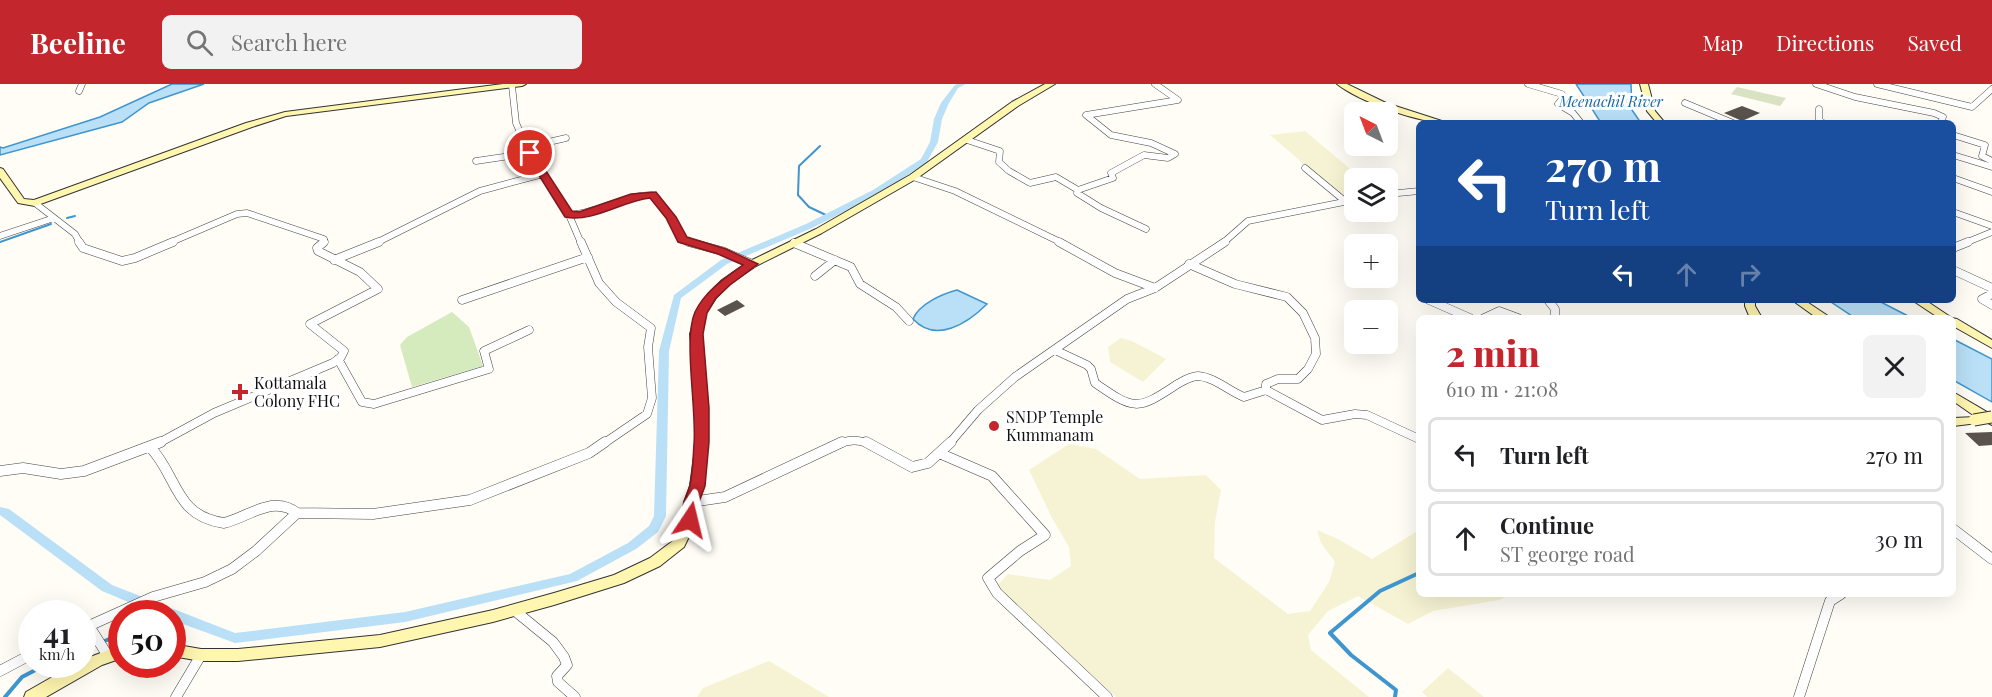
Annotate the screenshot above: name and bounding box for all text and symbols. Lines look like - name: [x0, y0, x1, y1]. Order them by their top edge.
- search box: [162, 15, 582, 69]
- text: Beeline: [30, 24, 126, 61]
- icon: search: [183, 26, 216, 59]
- text: Search here: [231, 27, 347, 57]
- text: Map: [1702, 28, 1743, 56]
- text: Directions: [1776, 28, 1874, 56]
- text: Saved: [1907, 28, 1962, 56]
- water label: Meenachil River: [1558, 91, 1664, 111]
- north arrow: [1344, 102, 1398, 156]
- map controls: [1344, 102, 1398, 354]
- pin: [504, 127, 555, 178]
- icon: arrive: [513, 136, 546, 169]
- text: 270 m: [1545, 137, 1661, 193]
- icon: left: [1446, 144, 1524, 222]
- button: layers: [1344, 168, 1398, 222]
- text: Turn left: [1545, 191, 1649, 227]
- button: +: [1344, 234, 1398, 288]
- icon: left: [1607, 258, 1640, 291]
- icon: ahead: [1670, 258, 1703, 291]
- icon: right: [1733, 258, 1766, 291]
- button: −: [1344, 300, 1398, 354]
- text: 2 min: [1446, 328, 1540, 376]
- button: close: [1863, 335, 1926, 398]
- place label: Kottamala Colony FHC: [254, 372, 340, 411]
- text: 610 m · 21:08: [1446, 375, 1558, 402]
- marker: Kottamala Colony FHC: [231, 383, 249, 401]
- place label: SNDP Temple Kummanam: [1006, 406, 1103, 445]
- marker: SNDP Temple Kummanam: [987, 419, 1001, 433]
- icon: left: [1449, 438, 1482, 471]
- text: Turn left: [1500, 440, 1589, 470]
- text: 270 m: [1865, 440, 1923, 470]
- position arrow: [658, 488, 722, 552]
- text: Continue: [1500, 510, 1594, 540]
- icon: ahead: [1449, 522, 1482, 555]
- text: 30 m: [1875, 524, 1923, 554]
- text: ST george road: [1500, 540, 1635, 567]
- speed limit sign: 50: [108, 600, 186, 678]
- text: 41: [43, 612, 71, 652]
- text: km/h: [39, 644, 75, 664]

